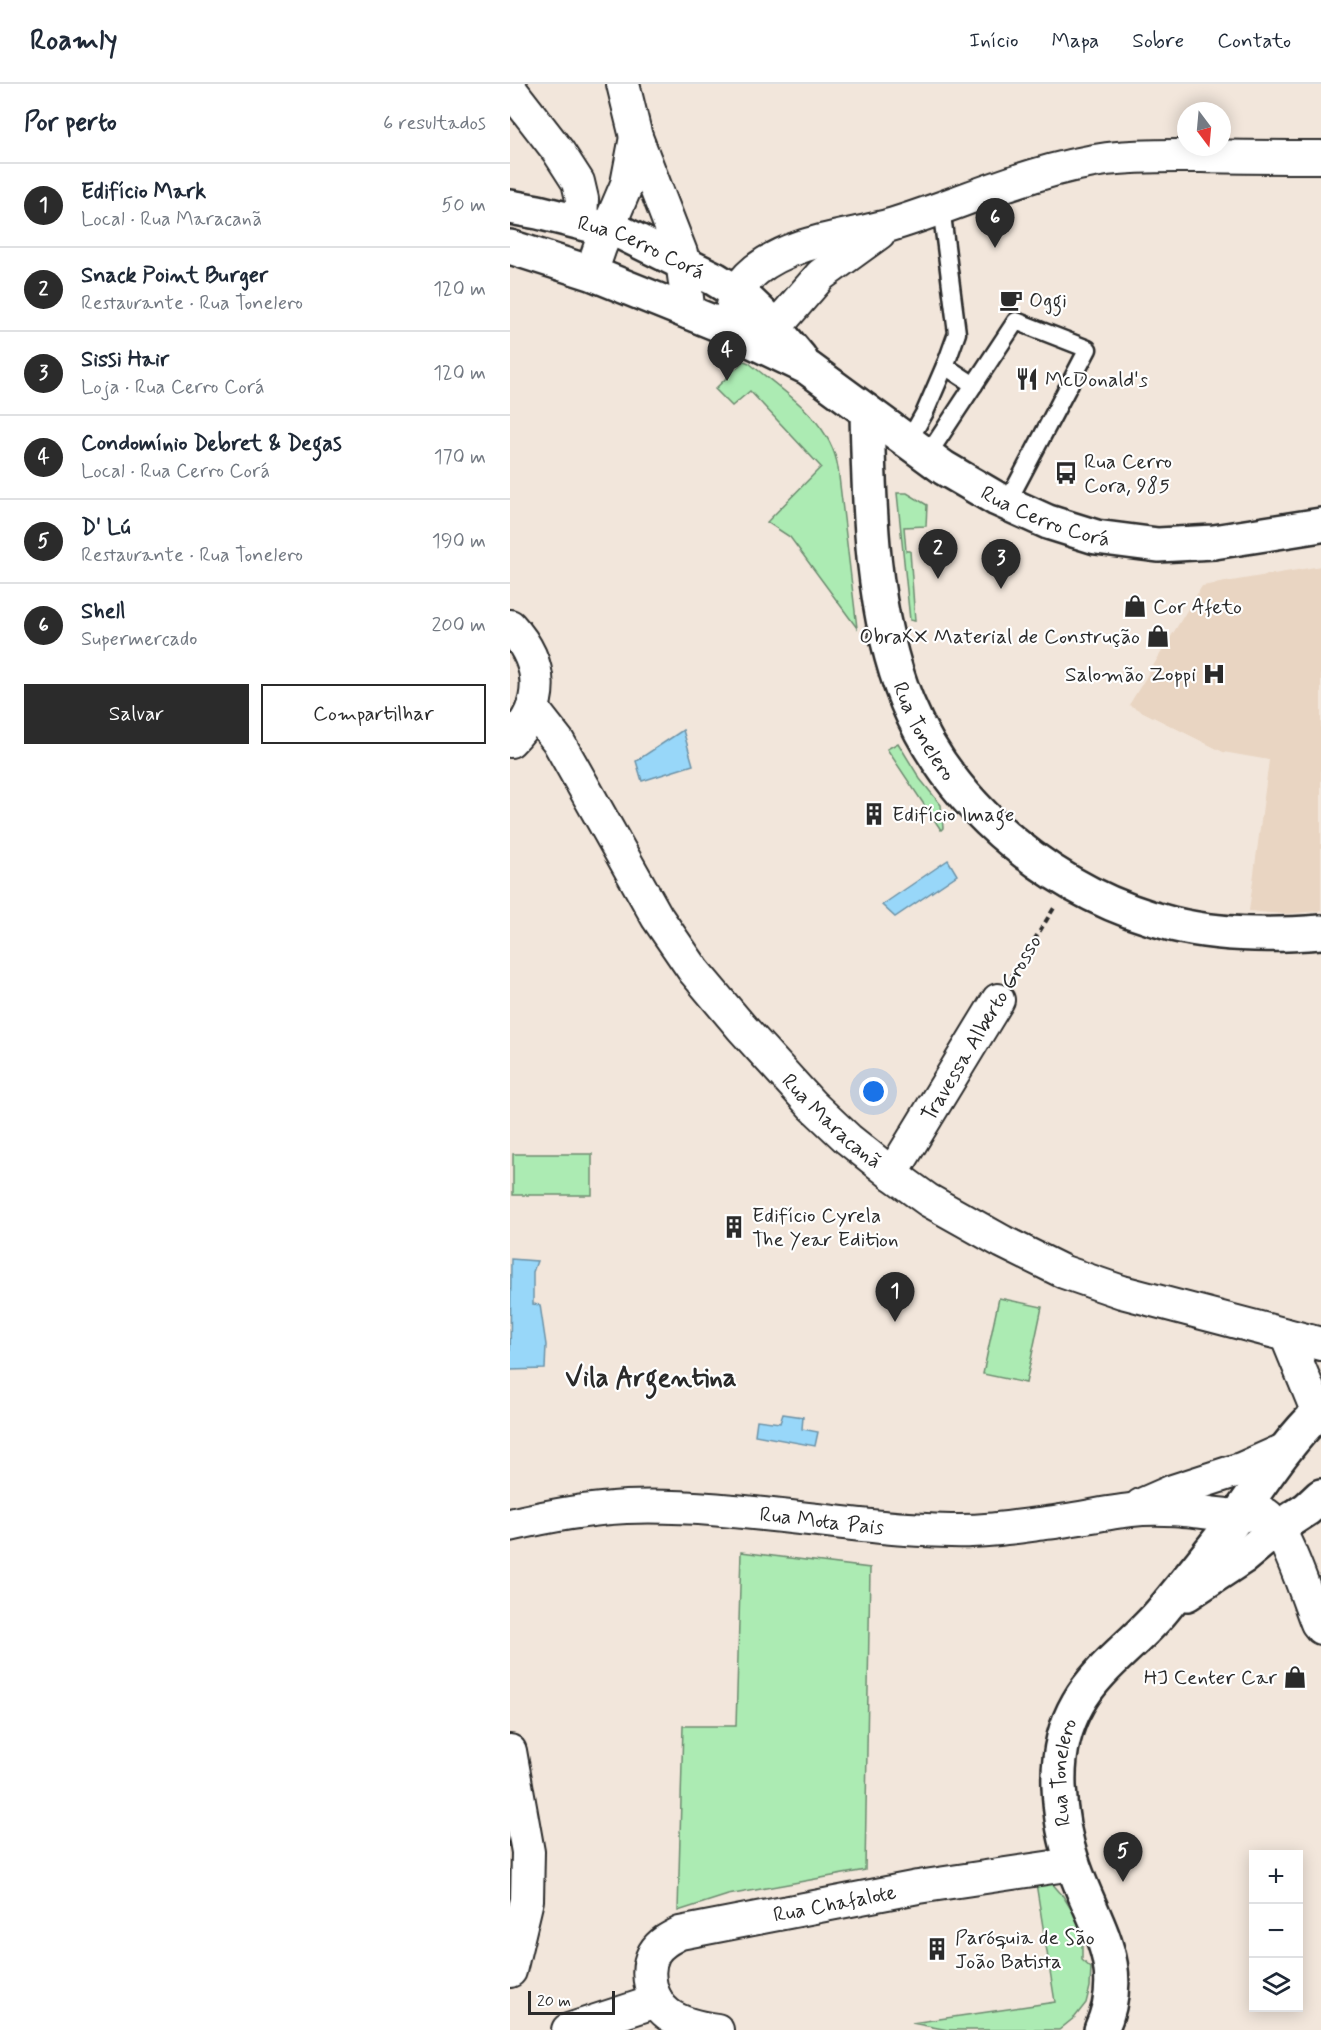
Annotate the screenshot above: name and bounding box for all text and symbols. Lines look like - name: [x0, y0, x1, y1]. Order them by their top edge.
- text: Roamly: [30, 23, 118, 60]
- text: Início: [969, 27, 1019, 55]
- text: Mapa: [1052, 27, 1099, 55]
- text: Sobre: [1132, 27, 1184, 55]
- text: Contato: [1217, 27, 1291, 55]
- north arrow: [1177, 102, 1231, 156]
- text: Por perto: [24, 106, 117, 140]
- text: 6 resultados: [383, 110, 486, 137]
- text: Edifício Mark: [81, 178, 206, 206]
- text: 1: [39, 192, 48, 219]
- text: 50 m: [441, 192, 486, 219]
- pin: 6: [976, 198, 1014, 248]
- text: Local · Rua Maracanã: [81, 206, 262, 233]
- street label: Rua Cerro Corá: [575, 209, 709, 287]
- text: Snack Point Burger: [81, 262, 268, 290]
- text: 2: [39, 276, 48, 303]
- text: 120 m: [433, 276, 486, 303]
- cafe icon: Oggi: [998, 287, 1024, 313]
- place label: Oggi: [1029, 287, 1067, 317]
- text: Restaurante · Rua Tonelero: [81, 290, 303, 317]
- pin: 4: [708, 332, 746, 381]
- text: Sissi Hair: [81, 346, 169, 374]
- text: 3: [39, 360, 48, 387]
- text: 120 m: [433, 360, 486, 387]
- restaurant icon: McDonald's: [1014, 366, 1040, 392]
- place label: McDonald's: [1045, 366, 1148, 394]
- text: Loja · Rua Cerro Corá: [81, 374, 265, 401]
- text: Condomínio Debret & Degas: [81, 430, 342, 458]
- text: 4: [38, 444, 49, 471]
- text: 170 m: [434, 444, 486, 471]
- place label: Rua Cerro Cora, 985: [1084, 448, 1172, 500]
- text: Local · Rua Cerro Corá: [81, 458, 270, 485]
- bus stop icon: Rua Cerro Cora, 985: [1053, 460, 1079, 486]
- street label: Rua Cerro Corá: [975, 479, 1111, 554]
- text: D' Lú: [81, 514, 130, 542]
- text: 5: [38, 528, 50, 555]
- text: 190 m: [432, 528, 486, 555]
- pin: 2: [918, 530, 958, 579]
- pin: 3: [982, 540, 1020, 589]
- text: Restaurante · Rua Tonelero: [81, 542, 303, 569]
- shop icon: Cor Afeto: [1122, 593, 1148, 619]
- place label: Cor Afeto: [1153, 593, 1242, 621]
- text: Shell: [81, 598, 125, 626]
- text: 6: [38, 612, 49, 639]
- text: 200 m: [431, 612, 486, 639]
- place label: ObraXX Material de Construção: [859, 623, 1140, 651]
- shop icon: ObraXX Material de Construção: [1145, 623, 1171, 649]
- text: Supermercado: [81, 626, 197, 653]
- place label: Salomão Zoppi: [1065, 661, 1196, 689]
- hospital icon: Salomão Zoppi: [1201, 661, 1227, 687]
- street label: Rua Tonelero: [886, 678, 961, 787]
- button: Salvar: [24, 684, 249, 744]
- button: Compartilhar: [261, 684, 486, 744]
- building icon: Edifício Image: [861, 801, 887, 827]
- place label: Edifício Image: [892, 801, 1014, 831]
- street label: Travessa Alberto Grosso: [915, 930, 1049, 1127]
- street label: Rua Maracanã: [775, 1068, 887, 1176]
- your location: [859, 1077, 888, 1106]
- place label: Edifício Cyrela The Year Edition: [752, 1202, 899, 1254]
- building icon: Edifício Cyrela The Year Edition: [721, 1214, 747, 1240]
- pin: 1: [876, 1272, 914, 1322]
- district label: Vila Argentina: [565, 1361, 737, 1399]
- street label: Rua Mota Pais: [758, 1501, 885, 1542]
- place label: HJ Center Car: [1144, 1664, 1277, 1692]
- shop icon: HJ Center Car: [1282, 1664, 1308, 1690]
- street label: Rua Tonelero: [1046, 1715, 1084, 1828]
- pin: 5: [1104, 1832, 1142, 1882]
- map controls: [1249, 1850, 1303, 2012]
- button: +: [1249, 1850, 1303, 1904]
- street label: Rua Chafalote: [771, 1878, 899, 1930]
- button: −: [1249, 1904, 1303, 1958]
- place label: Paróquia de São João Batista: [955, 1924, 1095, 1976]
- building icon: Paróquia de São João Batista: [924, 1936, 950, 1962]
- button: layers: [1249, 1958, 1303, 2012]
- scale bar: [528, 1988, 615, 2016]
- text: 20 m: [537, 1991, 571, 2012]

